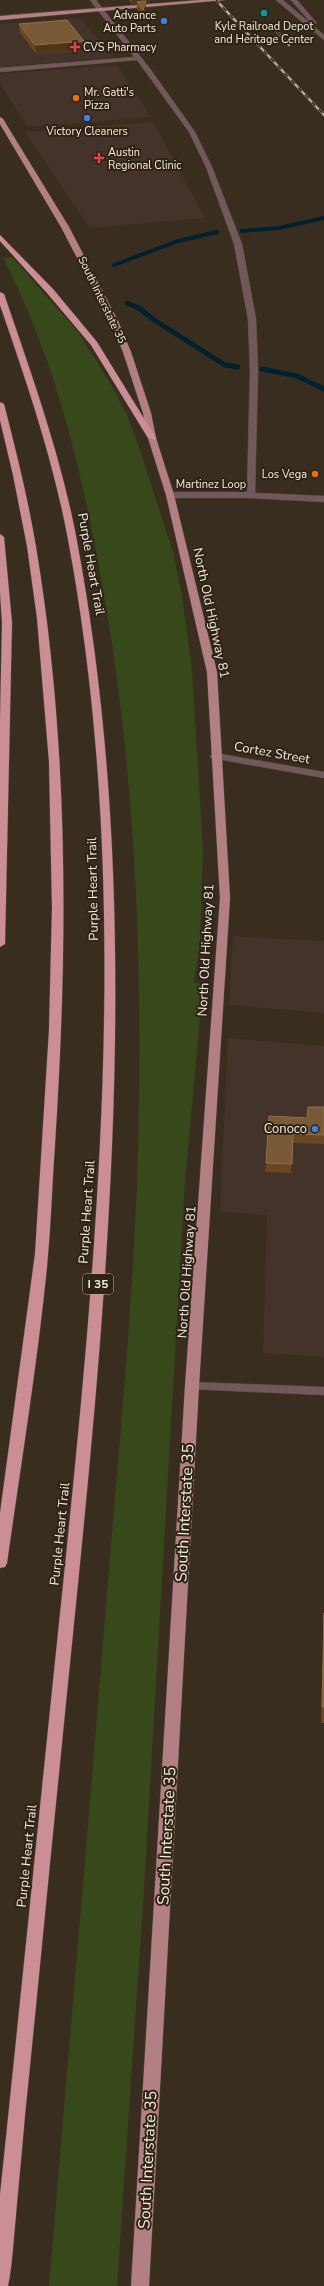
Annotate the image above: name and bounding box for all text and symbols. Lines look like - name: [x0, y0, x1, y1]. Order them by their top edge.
- place label: Advance Auto Parts: [103, 8, 156, 36]
- marker: Kyle Railroad Depot and Heritage Center: [259, 8, 269, 18]
- marker: Advance Auto Parts: [159, 16, 169, 26]
- place label: Kyle Railroad Depot and Heritage Center: [214, 19, 314, 47]
- place label: CVS Pharmacy: [83, 40, 157, 55]
- marker: CVS Pharmacy: [70, 42, 80, 52]
- place label: Mr. Gatti's Pizza: [84, 85, 134, 113]
- marker: Mr. Gatti's Pizza: [71, 93, 81, 103]
- marker: Victory Cleaners: [82, 113, 92, 123]
- place label: Victory Cleaners: [45, 124, 128, 139]
- place label: Austin Regional Clinic: [108, 145, 181, 173]
- marker: Austin Regional Clinic: [93, 152, 105, 164]
- street label: South Interstate 35: [74, 254, 130, 346]
- place label: Los Vega: [262, 467, 307, 482]
- marker: Los Vega: [310, 469, 320, 479]
- street label: Martinez Loop: [176, 477, 246, 492]
- street label: Purple Heart Trail: [73, 511, 109, 617]
- street label: North Old Highway 81: [188, 546, 234, 680]
- street label: Cortez Street: [233, 737, 312, 769]
- street label: Purple Heart Trail: [83, 837, 103, 941]
- street label: North Old Highway 81: [194, 883, 218, 1017]
- place label: Conoco: [264, 1120, 307, 1138]
- marker: Conoco: [310, 1124, 320, 1134]
- street label: Purple Heart Trail: [74, 1160, 100, 1264]
- street label: North Old Highway 81: [173, 1205, 201, 1339]
- road number: I 35: [83, 1274, 113, 1294]
- street label: South Interstate 35: [170, 1443, 200, 1583]
- street label: Purple Heart Trail: [46, 1481, 74, 1586]
- street label: South Interstate 35: [152, 1766, 182, 1906]
- street label: Purple Heart Trail: [13, 1803, 41, 1908]
- street label: South Interstate 35: [133, 2090, 163, 2230]

